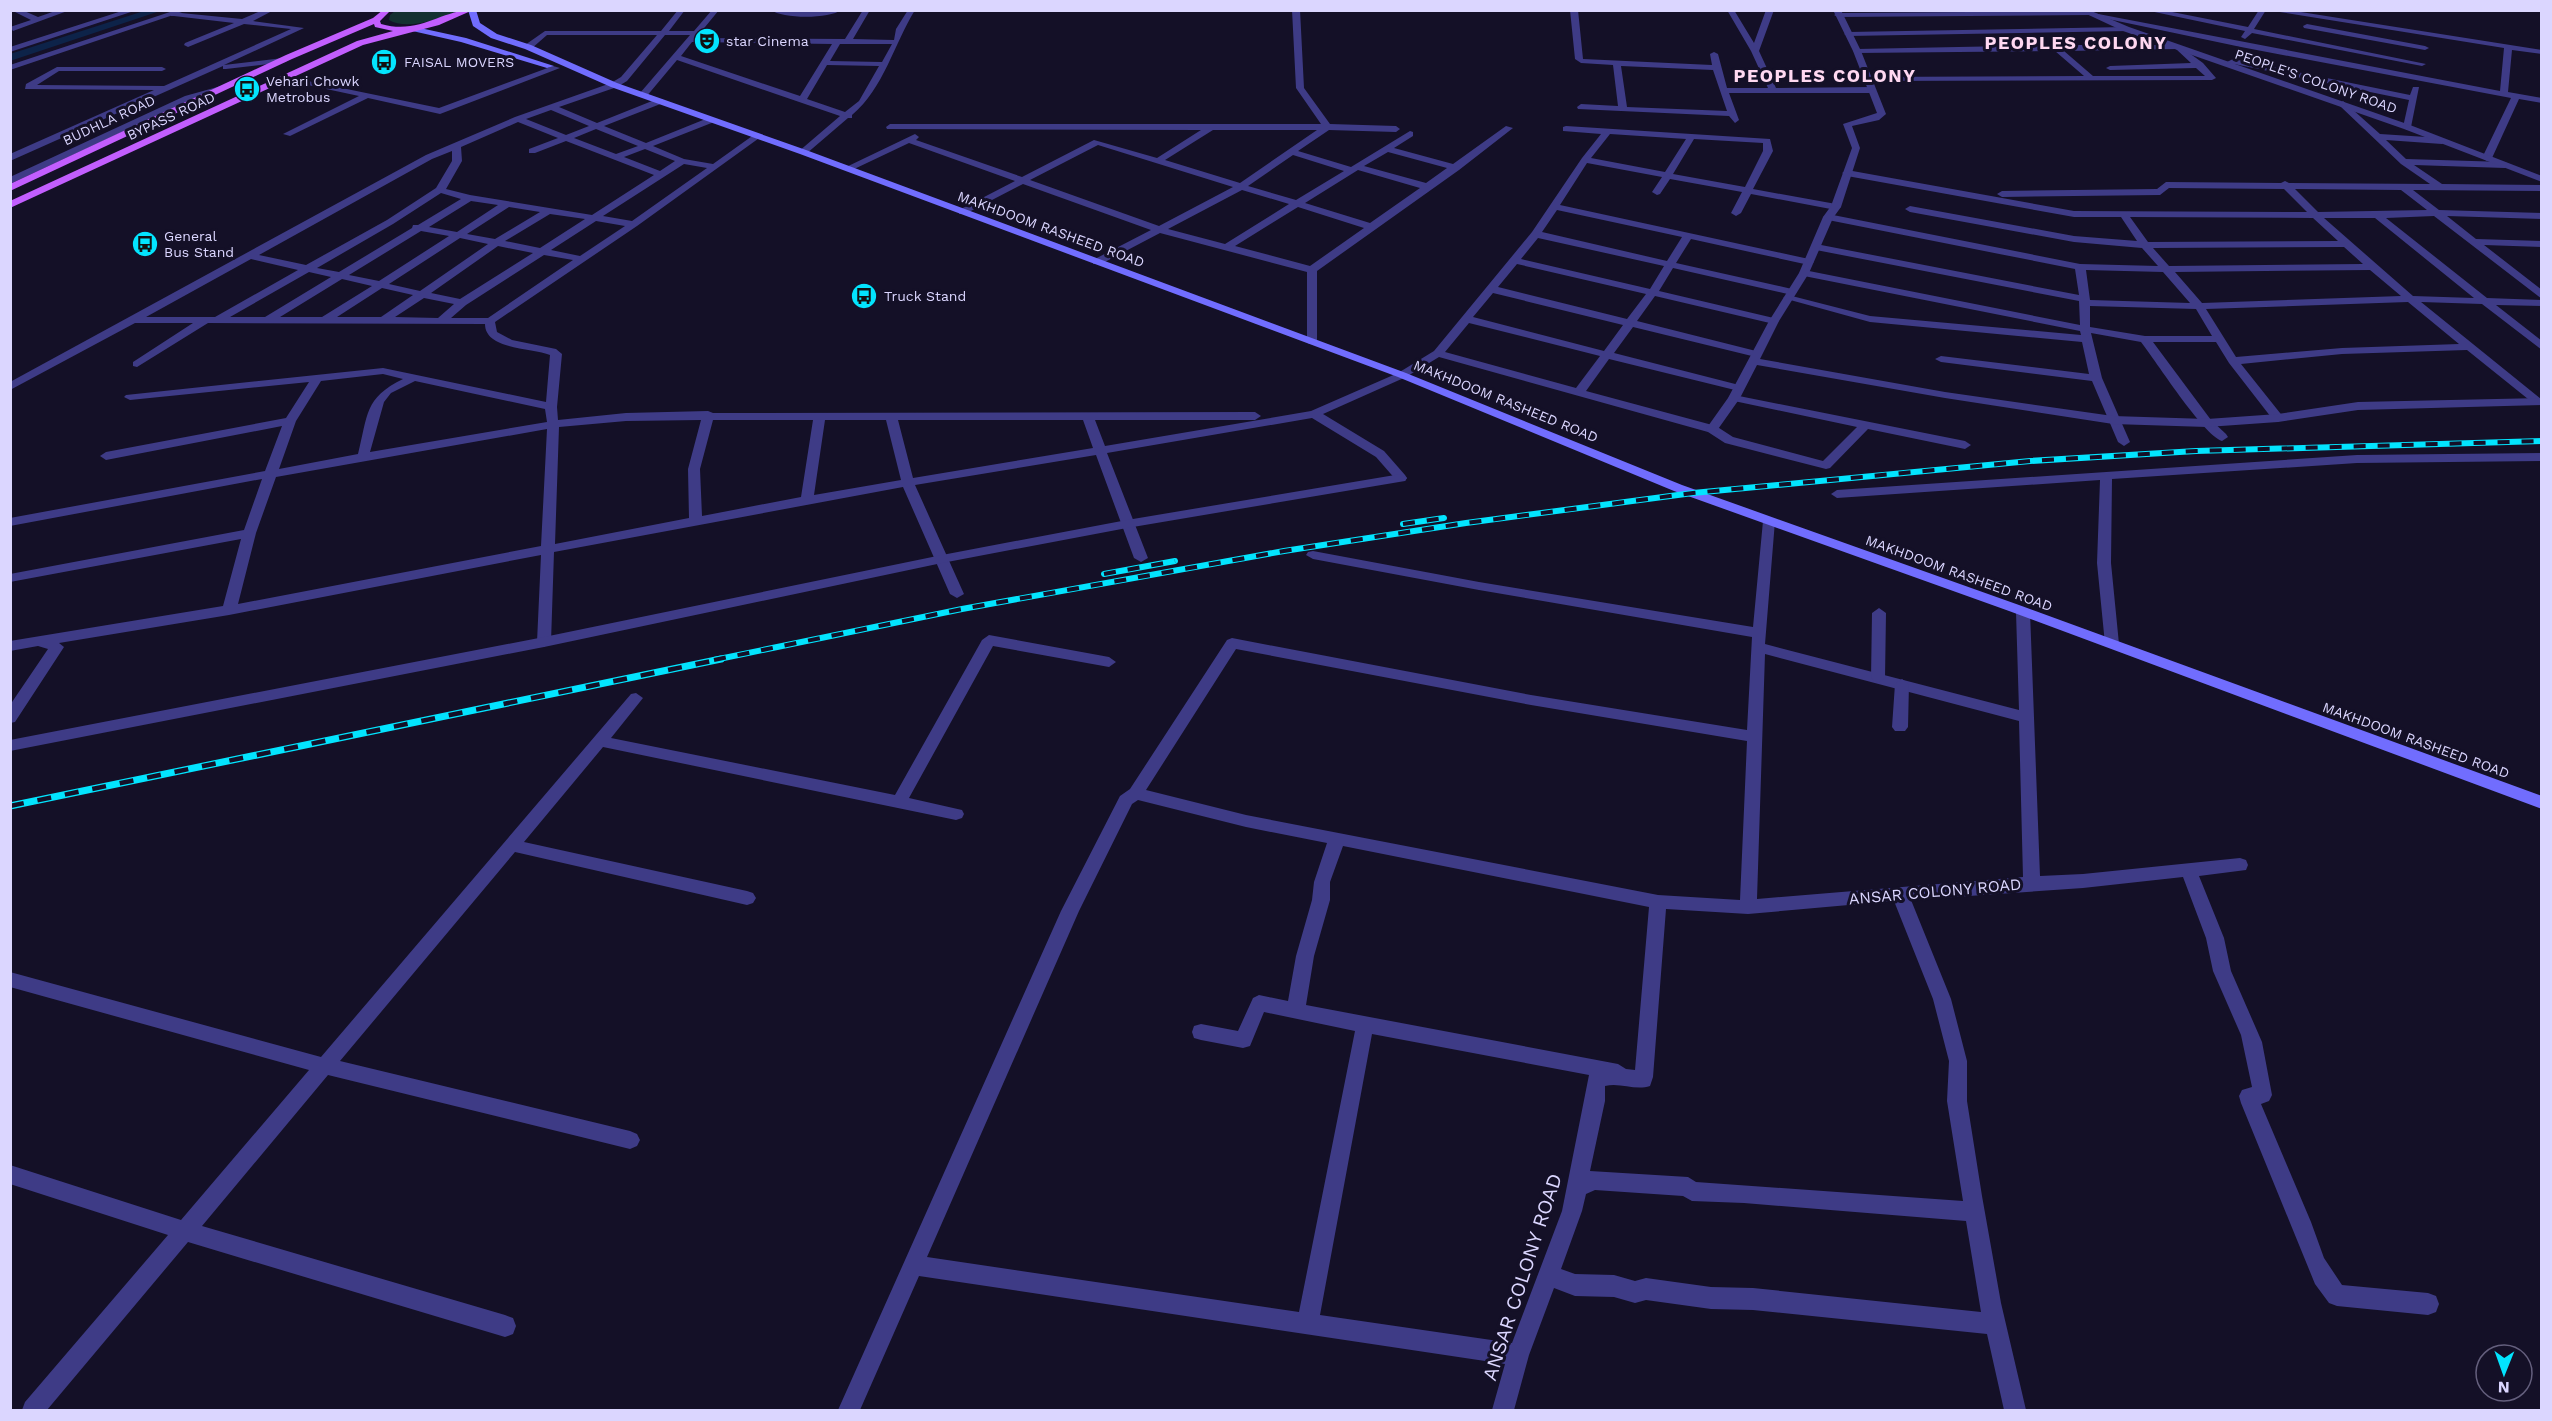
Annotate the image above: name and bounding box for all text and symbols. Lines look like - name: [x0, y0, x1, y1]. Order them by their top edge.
- theatre icon: star Cinema: [692, 26, 722, 56]
- district label: PEOPLES COLONY: [1985, 32, 2167, 53]
- place label: star Cinema: [726, 33, 809, 49]
- street label: PEOPLE'S COLONY ROAD: [2233, 46, 2399, 116]
- bus stop icon: FAISAL MOVERS: [369, 47, 399, 77]
- place label: FAISAL MOVERS: [404, 54, 514, 70]
- district label: PEOPLES COLONY: [1734, 65, 1916, 86]
- place label: Vehari Chowk Metrobus: [266, 73, 359, 105]
- bus stop icon: Vehari Chowk Metrobus: [232, 74, 262, 104]
- street label: BYPASS ROAD: [125, 89, 217, 143]
- street label: BUDHLA ROAD: [60, 92, 158, 148]
- street label: MAKHDOOM RASHEED ROAD: [955, 188, 1147, 270]
- place label: General Bus Stand: [164, 228, 234, 260]
- bus stop icon: General Bus Stand: [130, 229, 160, 259]
- bus stop icon: Truck Stand: [849, 281, 879, 311]
- place label: Truck Stand: [884, 288, 966, 304]
- street label: MAKHDOOM RASHEED ROAD: [1411, 357, 1601, 445]
- street label: MAKHDOOM RASHEED ROAD: [1863, 532, 2055, 614]
- street label: MAKHDOOM RASHEED ROAD: [2320, 699, 2512, 781]
- street label: ANSAR COLONY ROAD: [1848, 874, 2022, 909]
- street label: ANSAR COLONY ROAD: [1477, 1170, 1567, 1384]
- north arrow: [2474, 1343, 2534, 1403]
- text: N: [2498, 1378, 2510, 1397]

